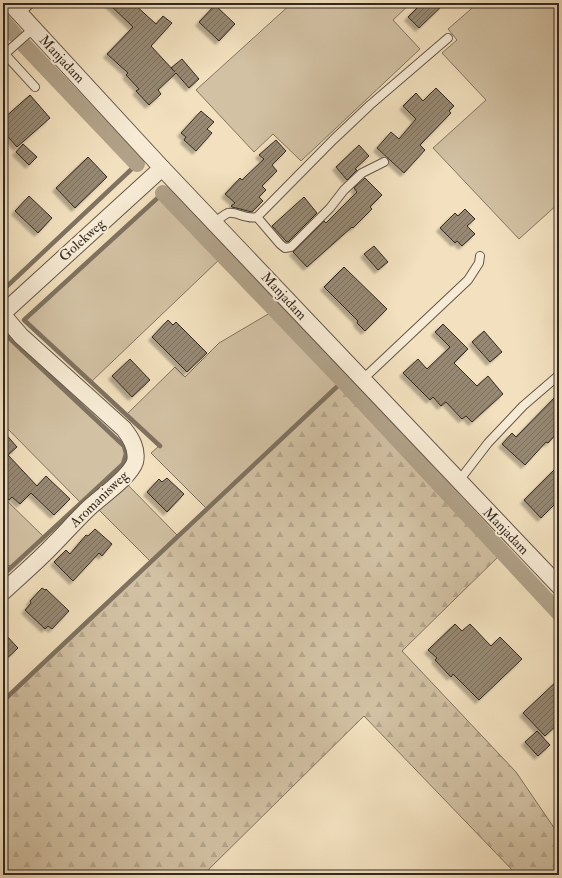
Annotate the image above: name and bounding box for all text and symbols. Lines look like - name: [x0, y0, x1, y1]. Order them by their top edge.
- street label: Manjadam: [36, 32, 88, 86]
- street label: Golekweg: [56, 214, 109, 265]
- street label: Manjadam: [258, 269, 310, 323]
- street label: Aromanisweg: [66, 466, 132, 532]
- street label: Manjadam: [479, 504, 533, 558]

